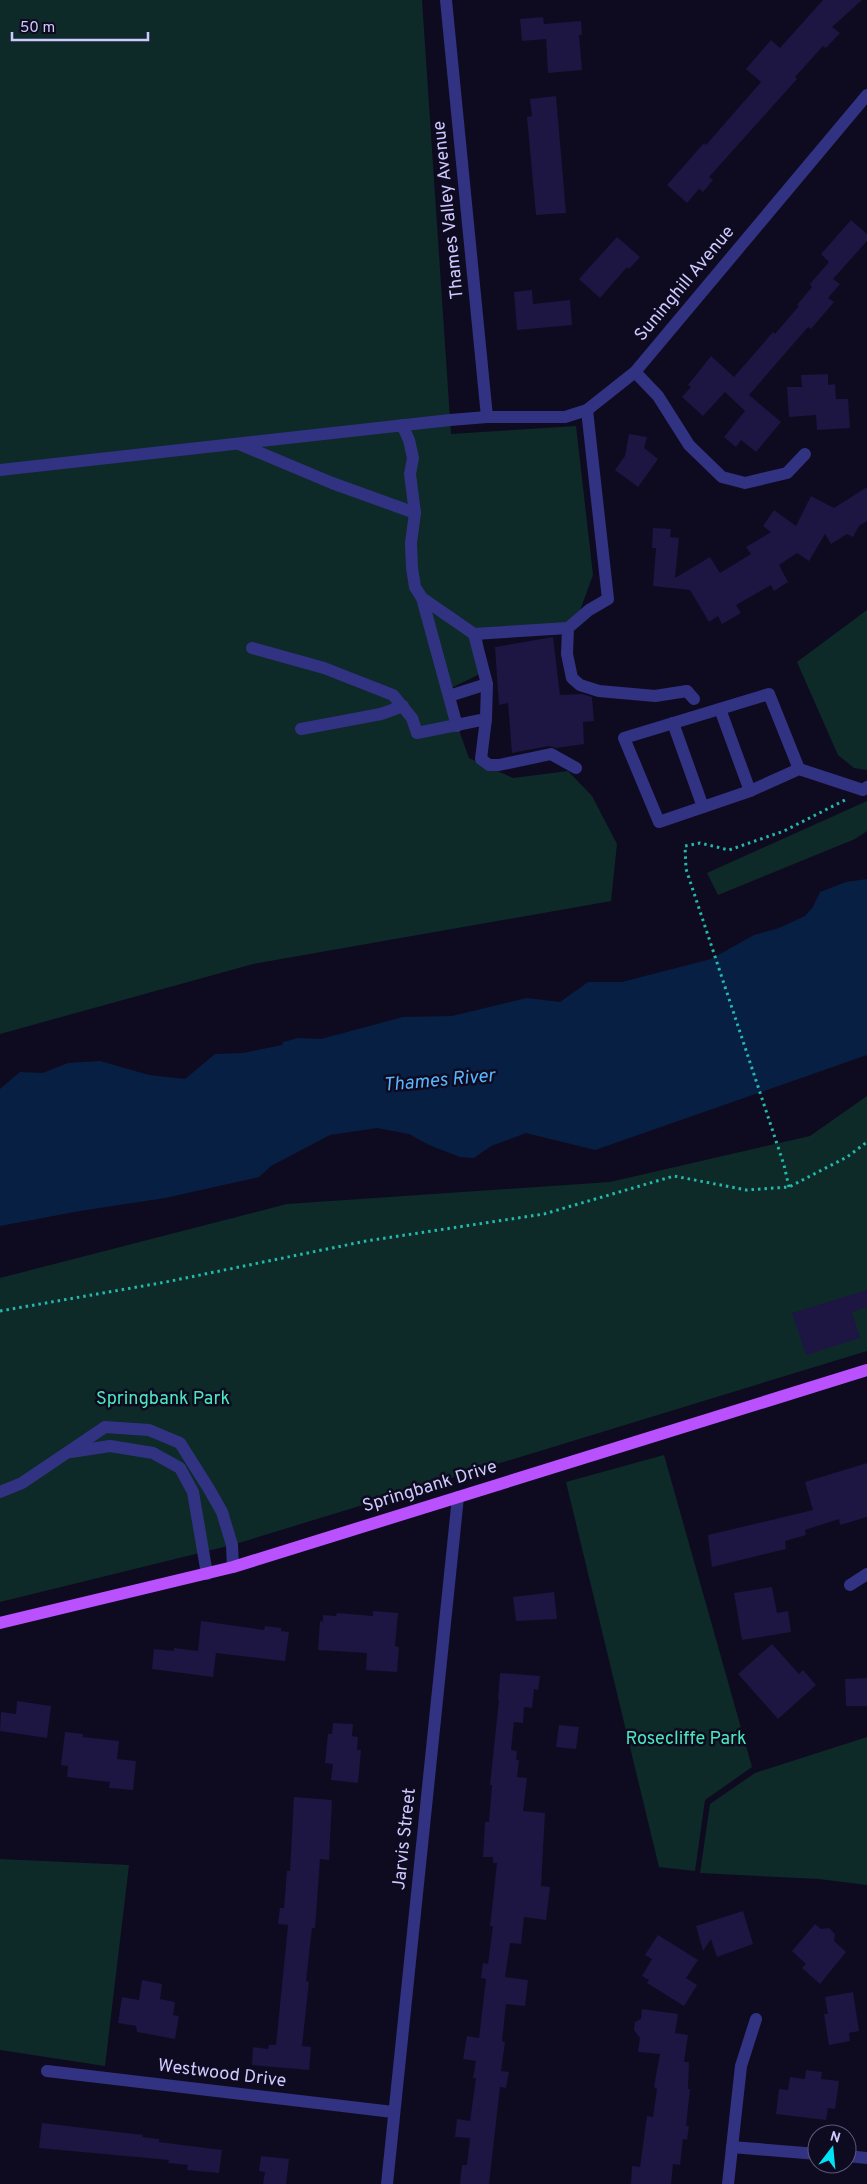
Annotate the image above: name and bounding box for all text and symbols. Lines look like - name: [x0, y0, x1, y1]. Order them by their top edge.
- scale bar: [12, 10, 149, 42]
- text: 50 m: [20, 19, 55, 38]
- street label: Thames Valley Avenue: [428, 120, 470, 300]
- street label: Suninghill Avenue: [630, 221, 740, 347]
- water label: Thames River: [382, 1064, 498, 1098]
- park label: Springbank Park: [96, 1388, 230, 1411]
- street label: Springbank Drive: [360, 1456, 500, 1518]
- park label: Rosecliffe Park: [625, 1728, 747, 1751]
- street label: Jarvis Street: [388, 1787, 422, 1891]
- street label: Westwood Drive: [156, 2055, 288, 2093]
- north arrow: [807, 2124, 857, 2174]
- text: N: [828, 2128, 842, 2148]

